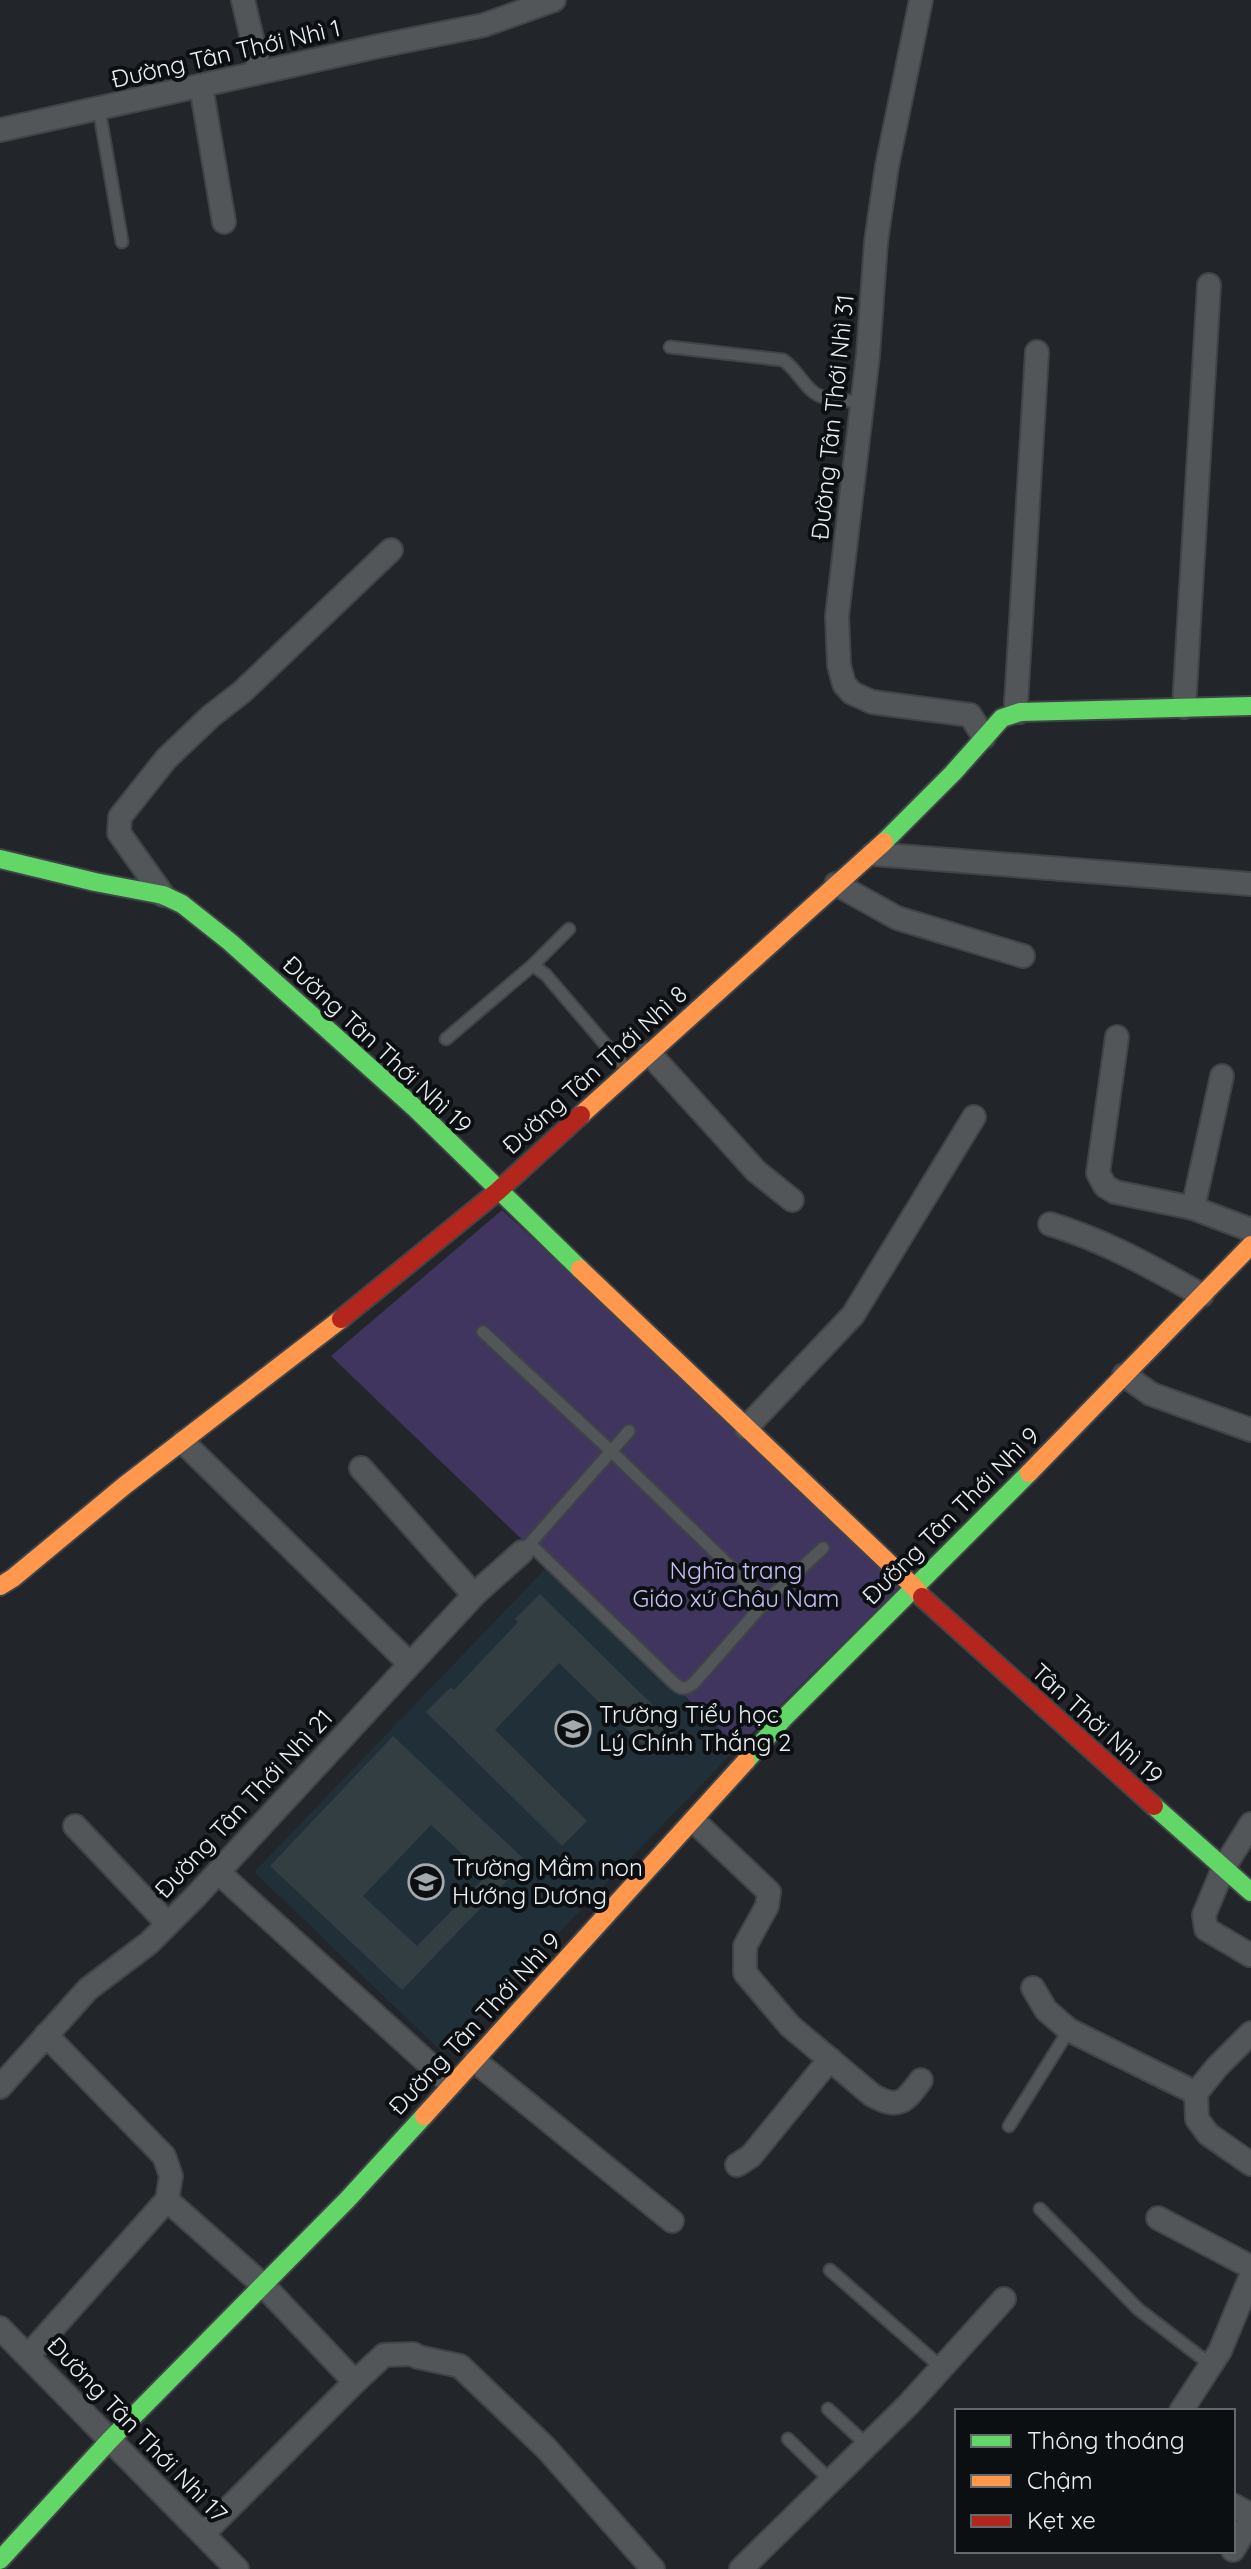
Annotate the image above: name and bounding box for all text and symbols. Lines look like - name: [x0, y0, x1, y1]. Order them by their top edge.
- street label: Đường Tân Thới Nhì 1: [108, 12, 343, 94]
- street label: Đường Tân Thới Nhì 31: [804, 293, 860, 541]
- street label: Đường Tân Thới Nhì 19: [277, 949, 478, 1140]
- street label: Đường Tân Thới Nhì 8: [496, 979, 693, 1160]
- street label: Đường Tân Thới Nhì 9: [855, 1420, 1045, 1610]
- park label: Nghĩa trang Giáo xứ Châu Nam: [633, 1555, 839, 1613]
- street label: Tân Thời Nhì 19: [1026, 1656, 1170, 1790]
- place label: Trường Tiểu học Lý Chính Thắng 2: [599, 1699, 791, 1757]
- street label: Đường Tân Thới Nhì 21: [148, 1703, 339, 1904]
- school or university icon: Trường Tiểu học Lý Chính Thắng 2: [554, 1710, 592, 1748]
- place label: Trường Mầm non Hướng Dương: [452, 1852, 643, 1910]
- school or university icon: Trường Mầm non Hướng Dương: [407, 1863, 445, 1901]
- street label: Đường Tân Thới Nhì 9: [382, 1926, 567, 2121]
- street label: Đường Tân Thới Nhì 17: [41, 2330, 234, 2528]
- legend: [955, 2409, 1235, 2553]
- text: Thông thoáng: [1027, 2425, 1185, 2455]
- text: Chậm: [1027, 2465, 1093, 2495]
- text: Kẹt xe: [1027, 2505, 1096, 2535]

